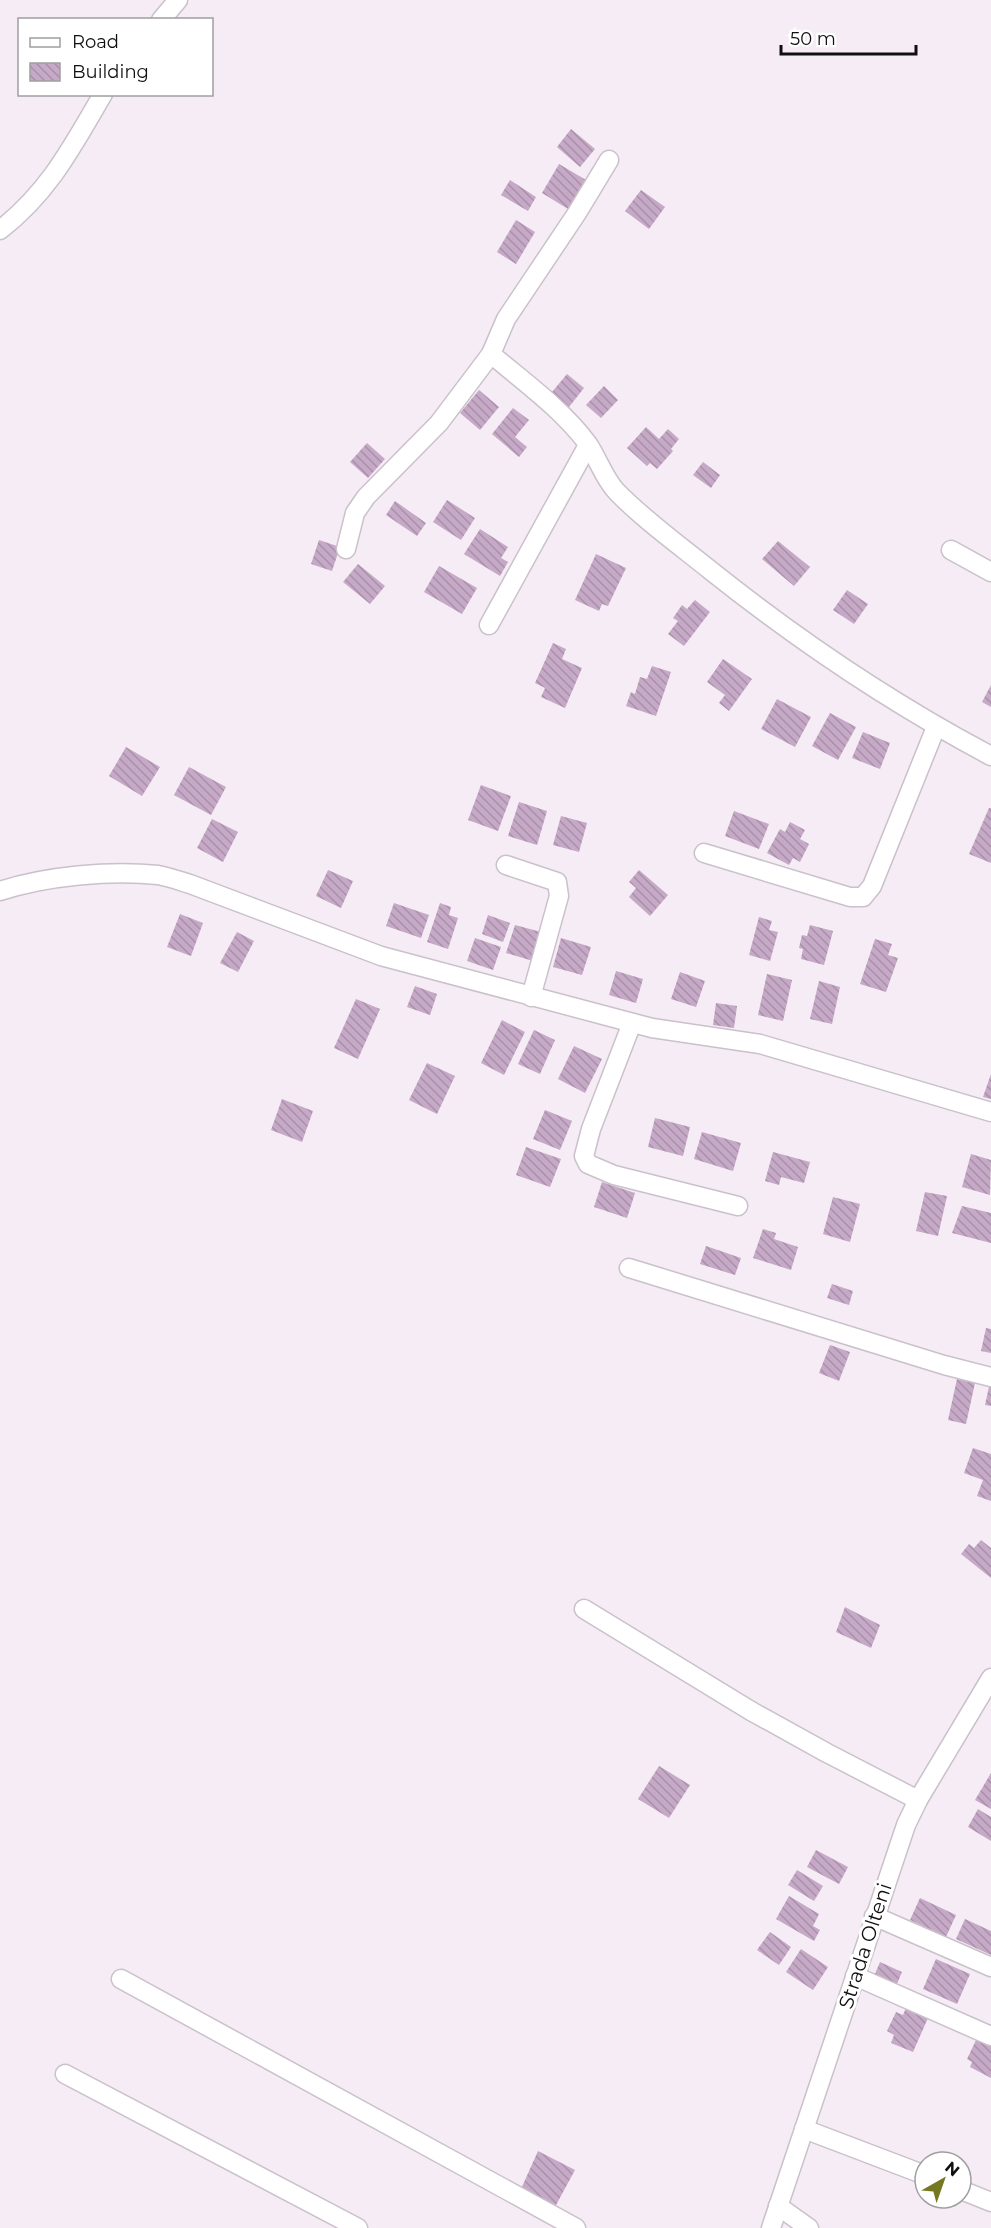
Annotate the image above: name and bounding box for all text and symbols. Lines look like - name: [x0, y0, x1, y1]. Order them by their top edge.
- legend: [18, 18, 213, 96]
- scale bar: [781, 18, 916, 56]
- text: 50 m: [790, 28, 836, 50]
- text: Road: [72, 31, 119, 53]
- text: Building: [72, 61, 149, 83]
- street label: Strada Olteni: [833, 1880, 897, 2012]
- north arrow: [913, 2150, 973, 2210]
- text: N: [941, 2157, 963, 2180]

